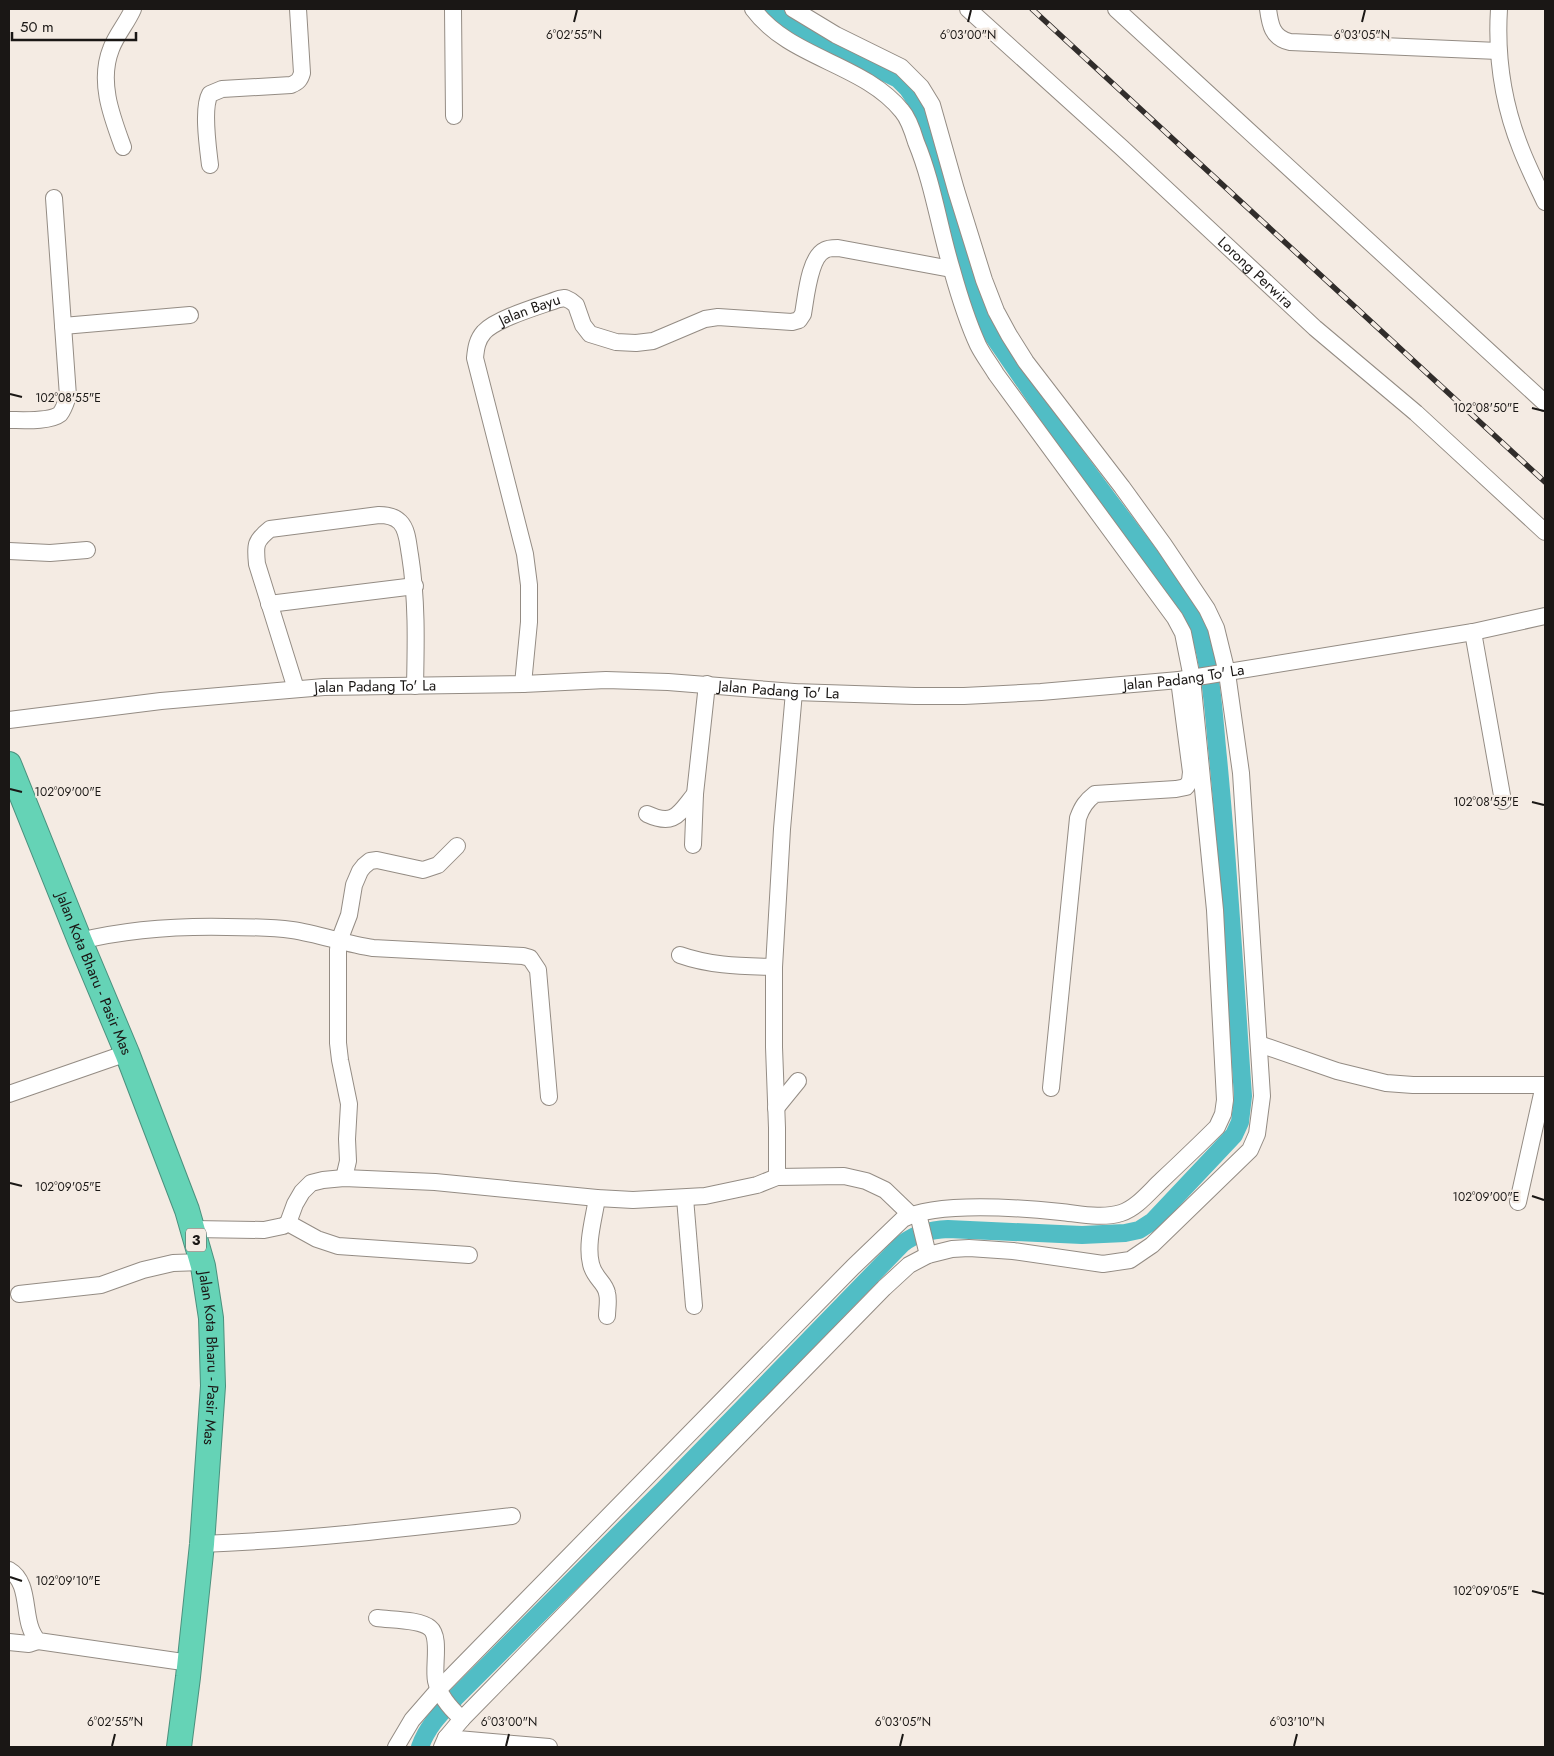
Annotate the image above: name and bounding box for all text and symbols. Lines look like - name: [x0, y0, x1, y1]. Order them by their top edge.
- scale bar: [12, 10, 136, 42]
- text: 50 m: [20, 16, 54, 38]
- text: 6°02'55"N: [546, 26, 602, 44]
- text: 6°03'00"N: [940, 26, 996, 44]
- text: 6°03'05"N: [1334, 26, 1390, 44]
- street label: Lorong Perwira: [1213, 231, 1298, 314]
- street label: Jalan Bayu: [493, 288, 564, 332]
- text: 102°08'55"E: [35, 389, 101, 407]
- text: 102°08'50"E: [1453, 399, 1519, 417]
- street label: Jalan Padang To' La: [1120, 659, 1246, 696]
- street label: Jalan Padang To' La: [311, 674, 436, 699]
- street label: Jalan Padang To' La: [715, 675, 840, 704]
- text: 102°09'00"E: [35, 783, 101, 801]
- text: 102°08'55"E: [1453, 793, 1519, 811]
- street label: Jalan Kota Bharu - Pasir Mas: [50, 887, 138, 1058]
- text: 102°09'05"E: [35, 1178, 101, 1196]
- text: 102°09'00"E: [1453, 1188, 1519, 1206]
- road number: 3: [186, 1228, 206, 1252]
- street label: Jalan Kota Bharu - Pasir Mas: [193, 1268, 224, 1446]
- text: 102°09'10"E: [35, 1572, 101, 1590]
- text: 102°09'05"E: [1453, 1582, 1519, 1600]
- text: 6°02'55"N: [87, 1713, 143, 1731]
- text: 6°03'00"N: [481, 1713, 537, 1731]
- text: 6°03'05"N: [875, 1713, 931, 1731]
- text: 6°03'10"N: [1270, 1713, 1324, 1731]

